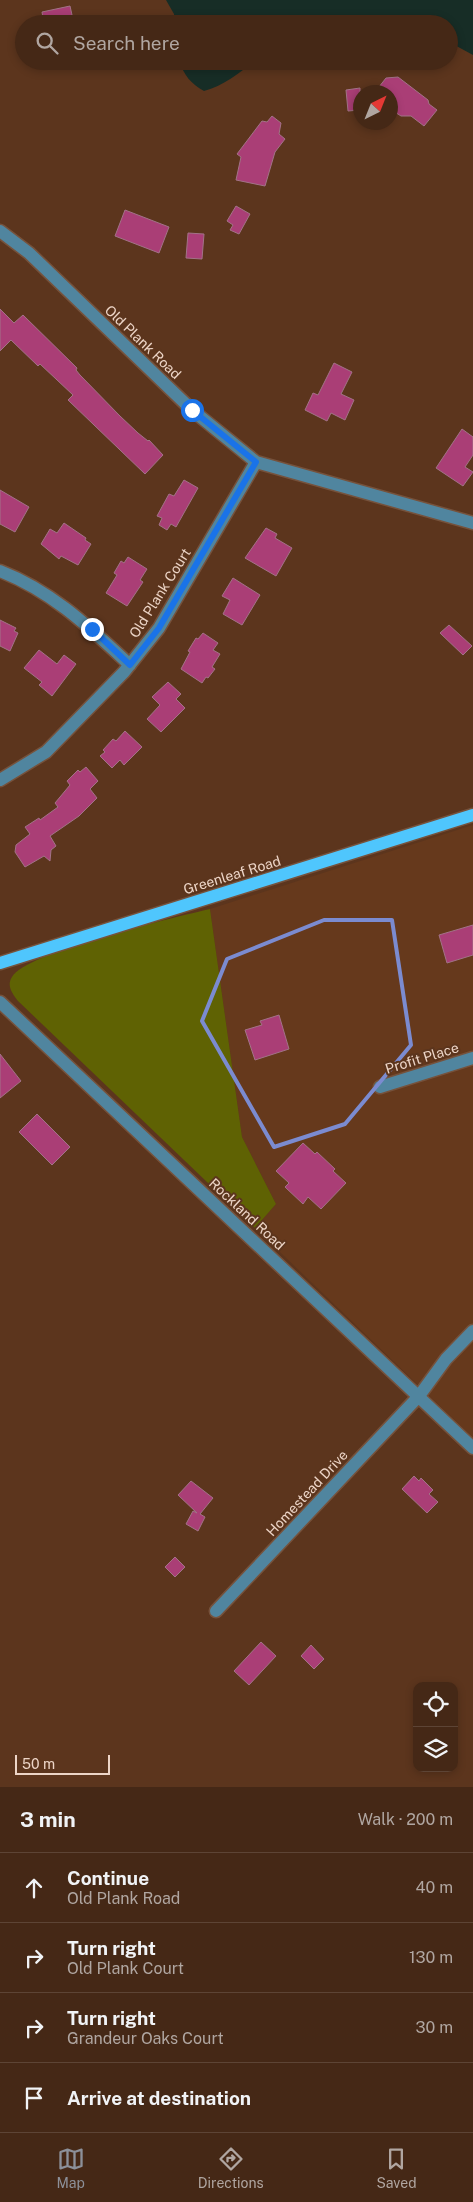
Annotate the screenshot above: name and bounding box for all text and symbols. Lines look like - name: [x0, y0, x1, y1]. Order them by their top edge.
- search box: [15, 15, 458, 70]
- icon: search: [33, 29, 61, 57]
- text: Search here: [73, 32, 180, 54]
- north arrow: [353, 85, 398, 130]
- street label: Old Plank Road: [102, 302, 184, 382]
- route start: [181, 399, 204, 422]
- street label: Old Plank Court: [126, 545, 194, 641]
- route end: [81, 618, 104, 641]
- street label: Greenleaf Road: [181, 853, 283, 897]
- street label: Profit Place: [383, 1039, 461, 1077]
- street label: Rockland Road: [206, 1175, 288, 1253]
- street label: Homestead Drive: [263, 1447, 351, 1539]
- map controls: [413, 1682, 458, 1772]
- button: locate: [413, 1682, 458, 1727]
- button: layers: [413, 1727, 458, 1772]
- scale bar: [15, 1752, 110, 1775]
- text: 50 m: [22, 1756, 55, 1772]
- text: 3 min: [20, 1807, 76, 1832]
- text: Walk · 200 m: [358, 1810, 453, 1829]
- text: Continue: [67, 1867, 149, 1889]
- icon: ahead: [20, 1874, 48, 1902]
- text: 40 m: [415, 1878, 453, 1897]
- text: Old Plank Road: [67, 1889, 180, 1908]
- text: Turn right: [67, 1937, 156, 1959]
- icon: right: [20, 1944, 48, 1972]
- text: 130 m: [409, 1948, 453, 1967]
- text: Old Plank Court: [67, 1959, 184, 1978]
- text: Turn right: [67, 2007, 156, 2029]
- icon: right: [20, 2014, 48, 2042]
- text: 30 m: [416, 2018, 453, 2037]
- text: Grandeur Oaks Court: [67, 2029, 224, 2048]
- icon: arrive: [20, 2084, 48, 2112]
- text: Arrive at destination: [67, 2087, 251, 2109]
- tab: Map: [56, 2145, 85, 2191]
- tab: Directions: [198, 2145, 264, 2191]
- tab: Saved: [376, 2145, 417, 2191]

